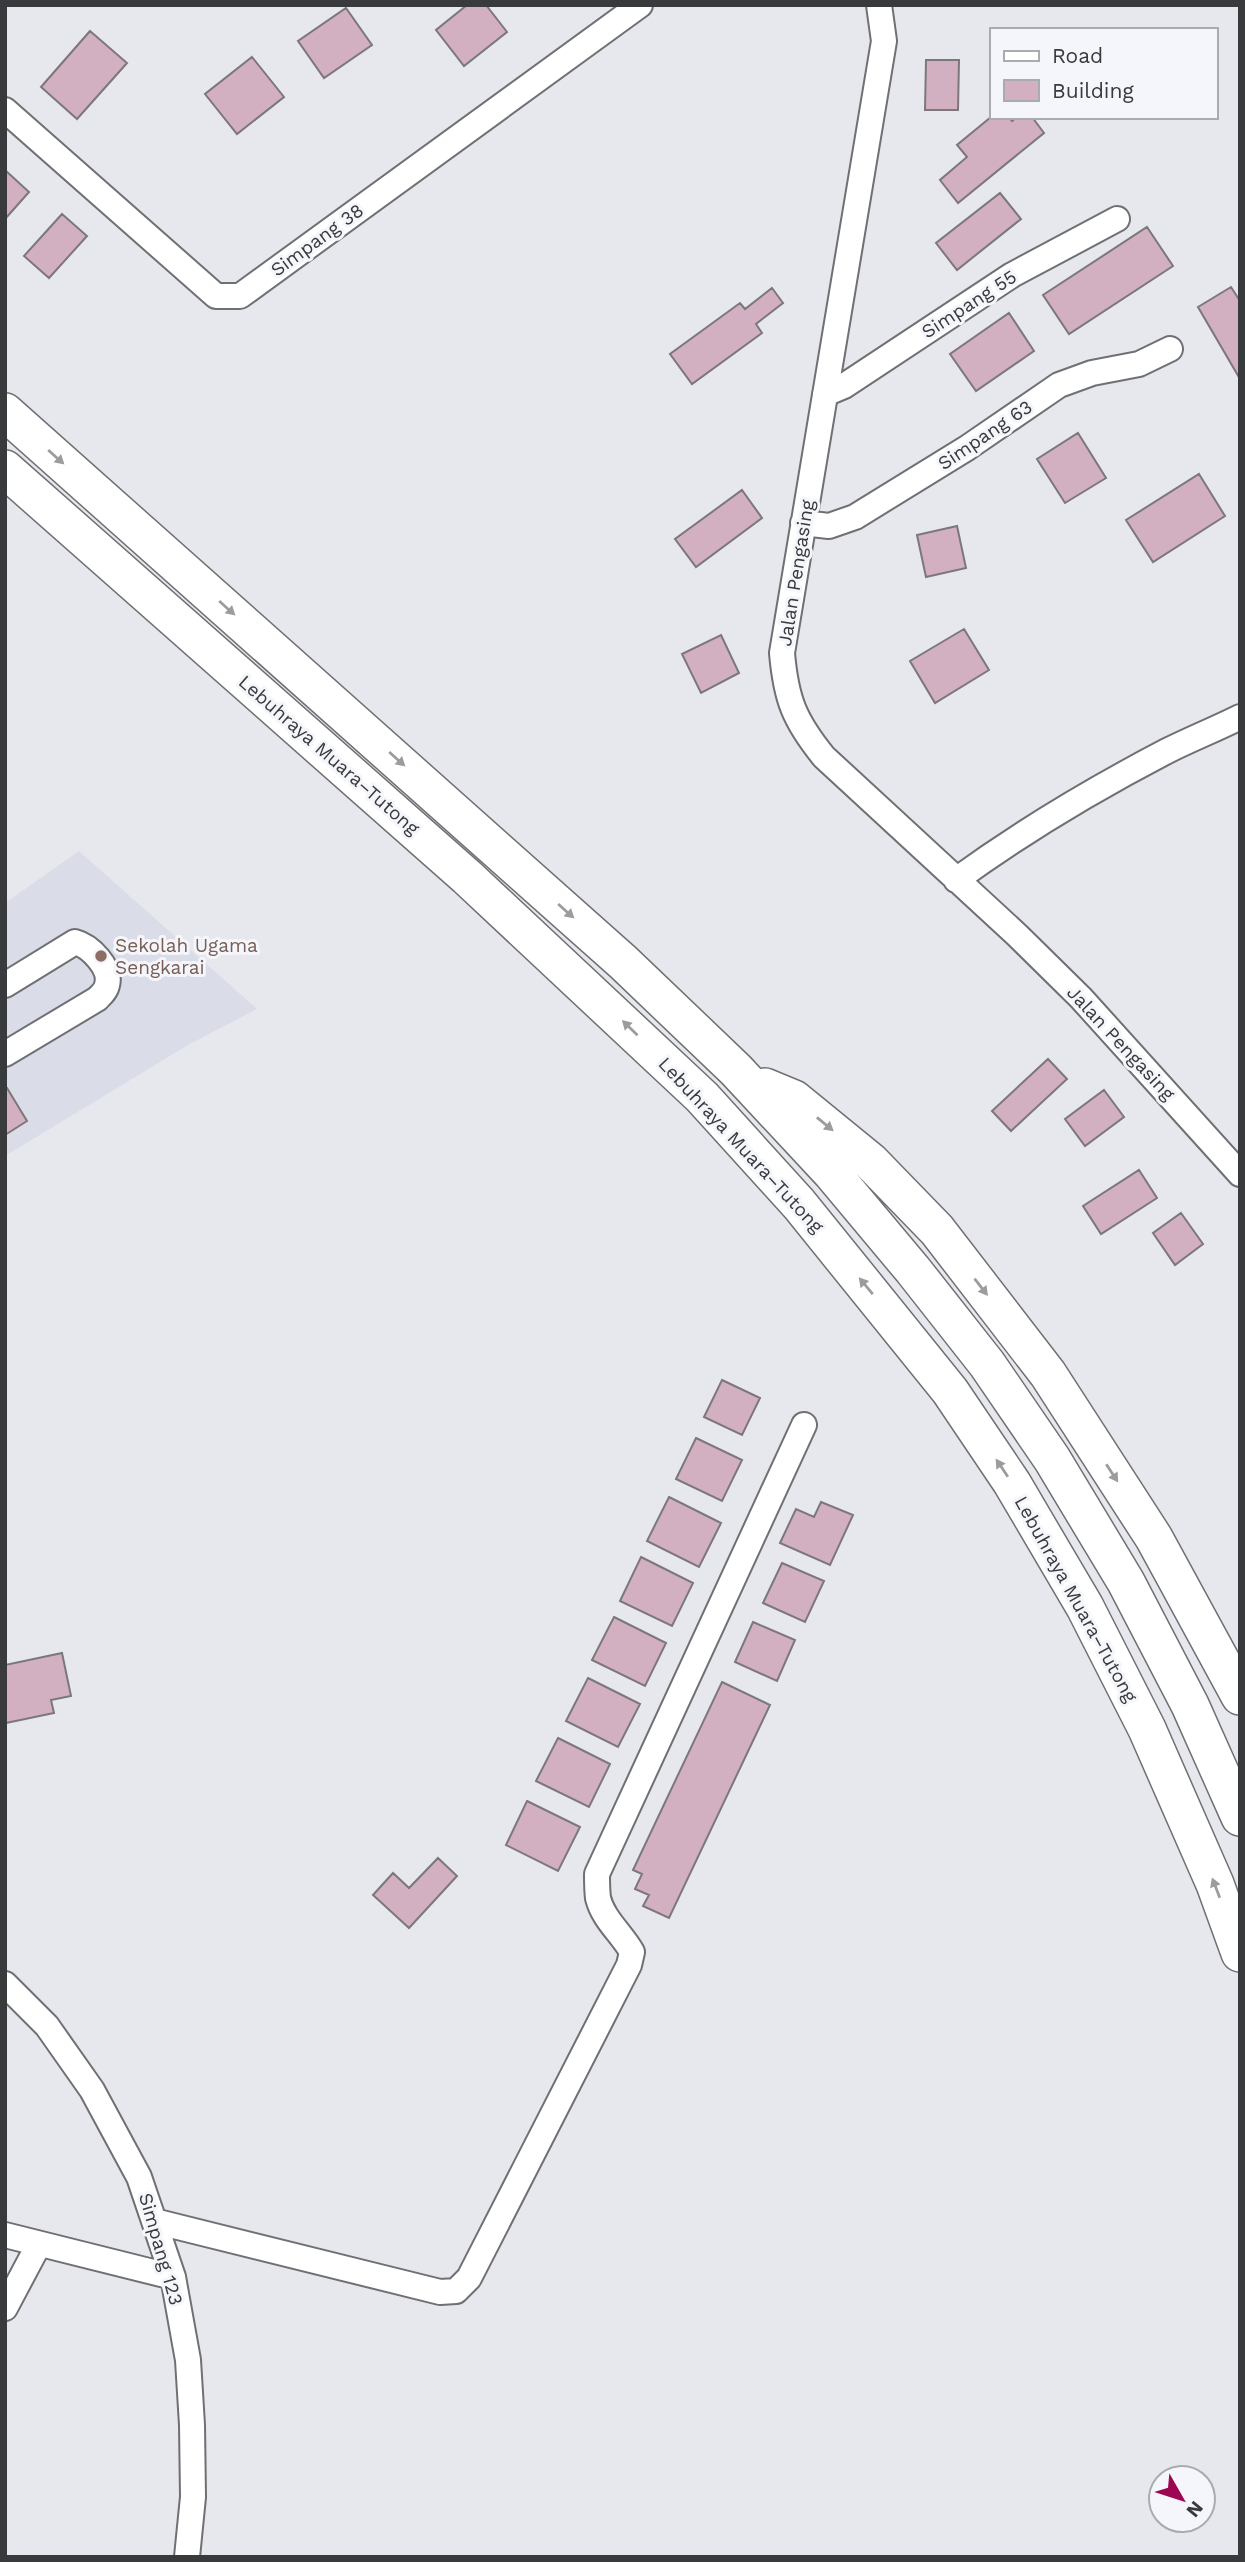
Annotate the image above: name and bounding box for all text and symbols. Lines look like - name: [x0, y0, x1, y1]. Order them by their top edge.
- legend: [990, 28, 1217, 119]
- text: Road: [1052, 43, 1103, 68]
- text: Building: [1052, 78, 1134, 103]
- street label: Simpang 38: [266, 199, 368, 281]
- street label: Simpang 55: [917, 265, 1021, 343]
- street label: Simpang 63: [933, 395, 1037, 475]
- one-way arrow: [48, 449, 65, 464]
- street label: Jalan Pengasing: [773, 497, 819, 648]
- one-way arrow: [218, 600, 235, 615]
- street label: Lebuhraya Muara–Tutong: [234, 670, 425, 840]
- one-way arrow: [388, 751, 405, 766]
- one-way arrow: [557, 902, 574, 918]
- place label: Sekolah Ugama Sengkarai: [115, 934, 258, 979]
- marker: Sekolah Ugama Sengkarai: [93, 948, 109, 964]
- street label: Jalan Pengasing: [1062, 981, 1180, 1106]
- one-way arrow: [622, 1021, 639, 1037]
- street label: Lebuhraya Muara–Tutong: [653, 1052, 829, 1238]
- one-way arrow: [815, 1116, 833, 1131]
- one-way arrow: [859, 1277, 874, 1295]
- one-way arrow: [974, 1278, 989, 1296]
- one-way arrow: [996, 1459, 1009, 1478]
- one-way arrow: [1106, 1463, 1119, 1483]
- street label: Lebuhraya Muara–Tutong: [1010, 1492, 1143, 1707]
- one-way arrow: [1211, 1878, 1222, 1899]
- street label: Simpang 123: [134, 2190, 188, 2308]
- north arrow: [1147, 2464, 1217, 2534]
- text: N: [1181, 2497, 1208, 2522]

